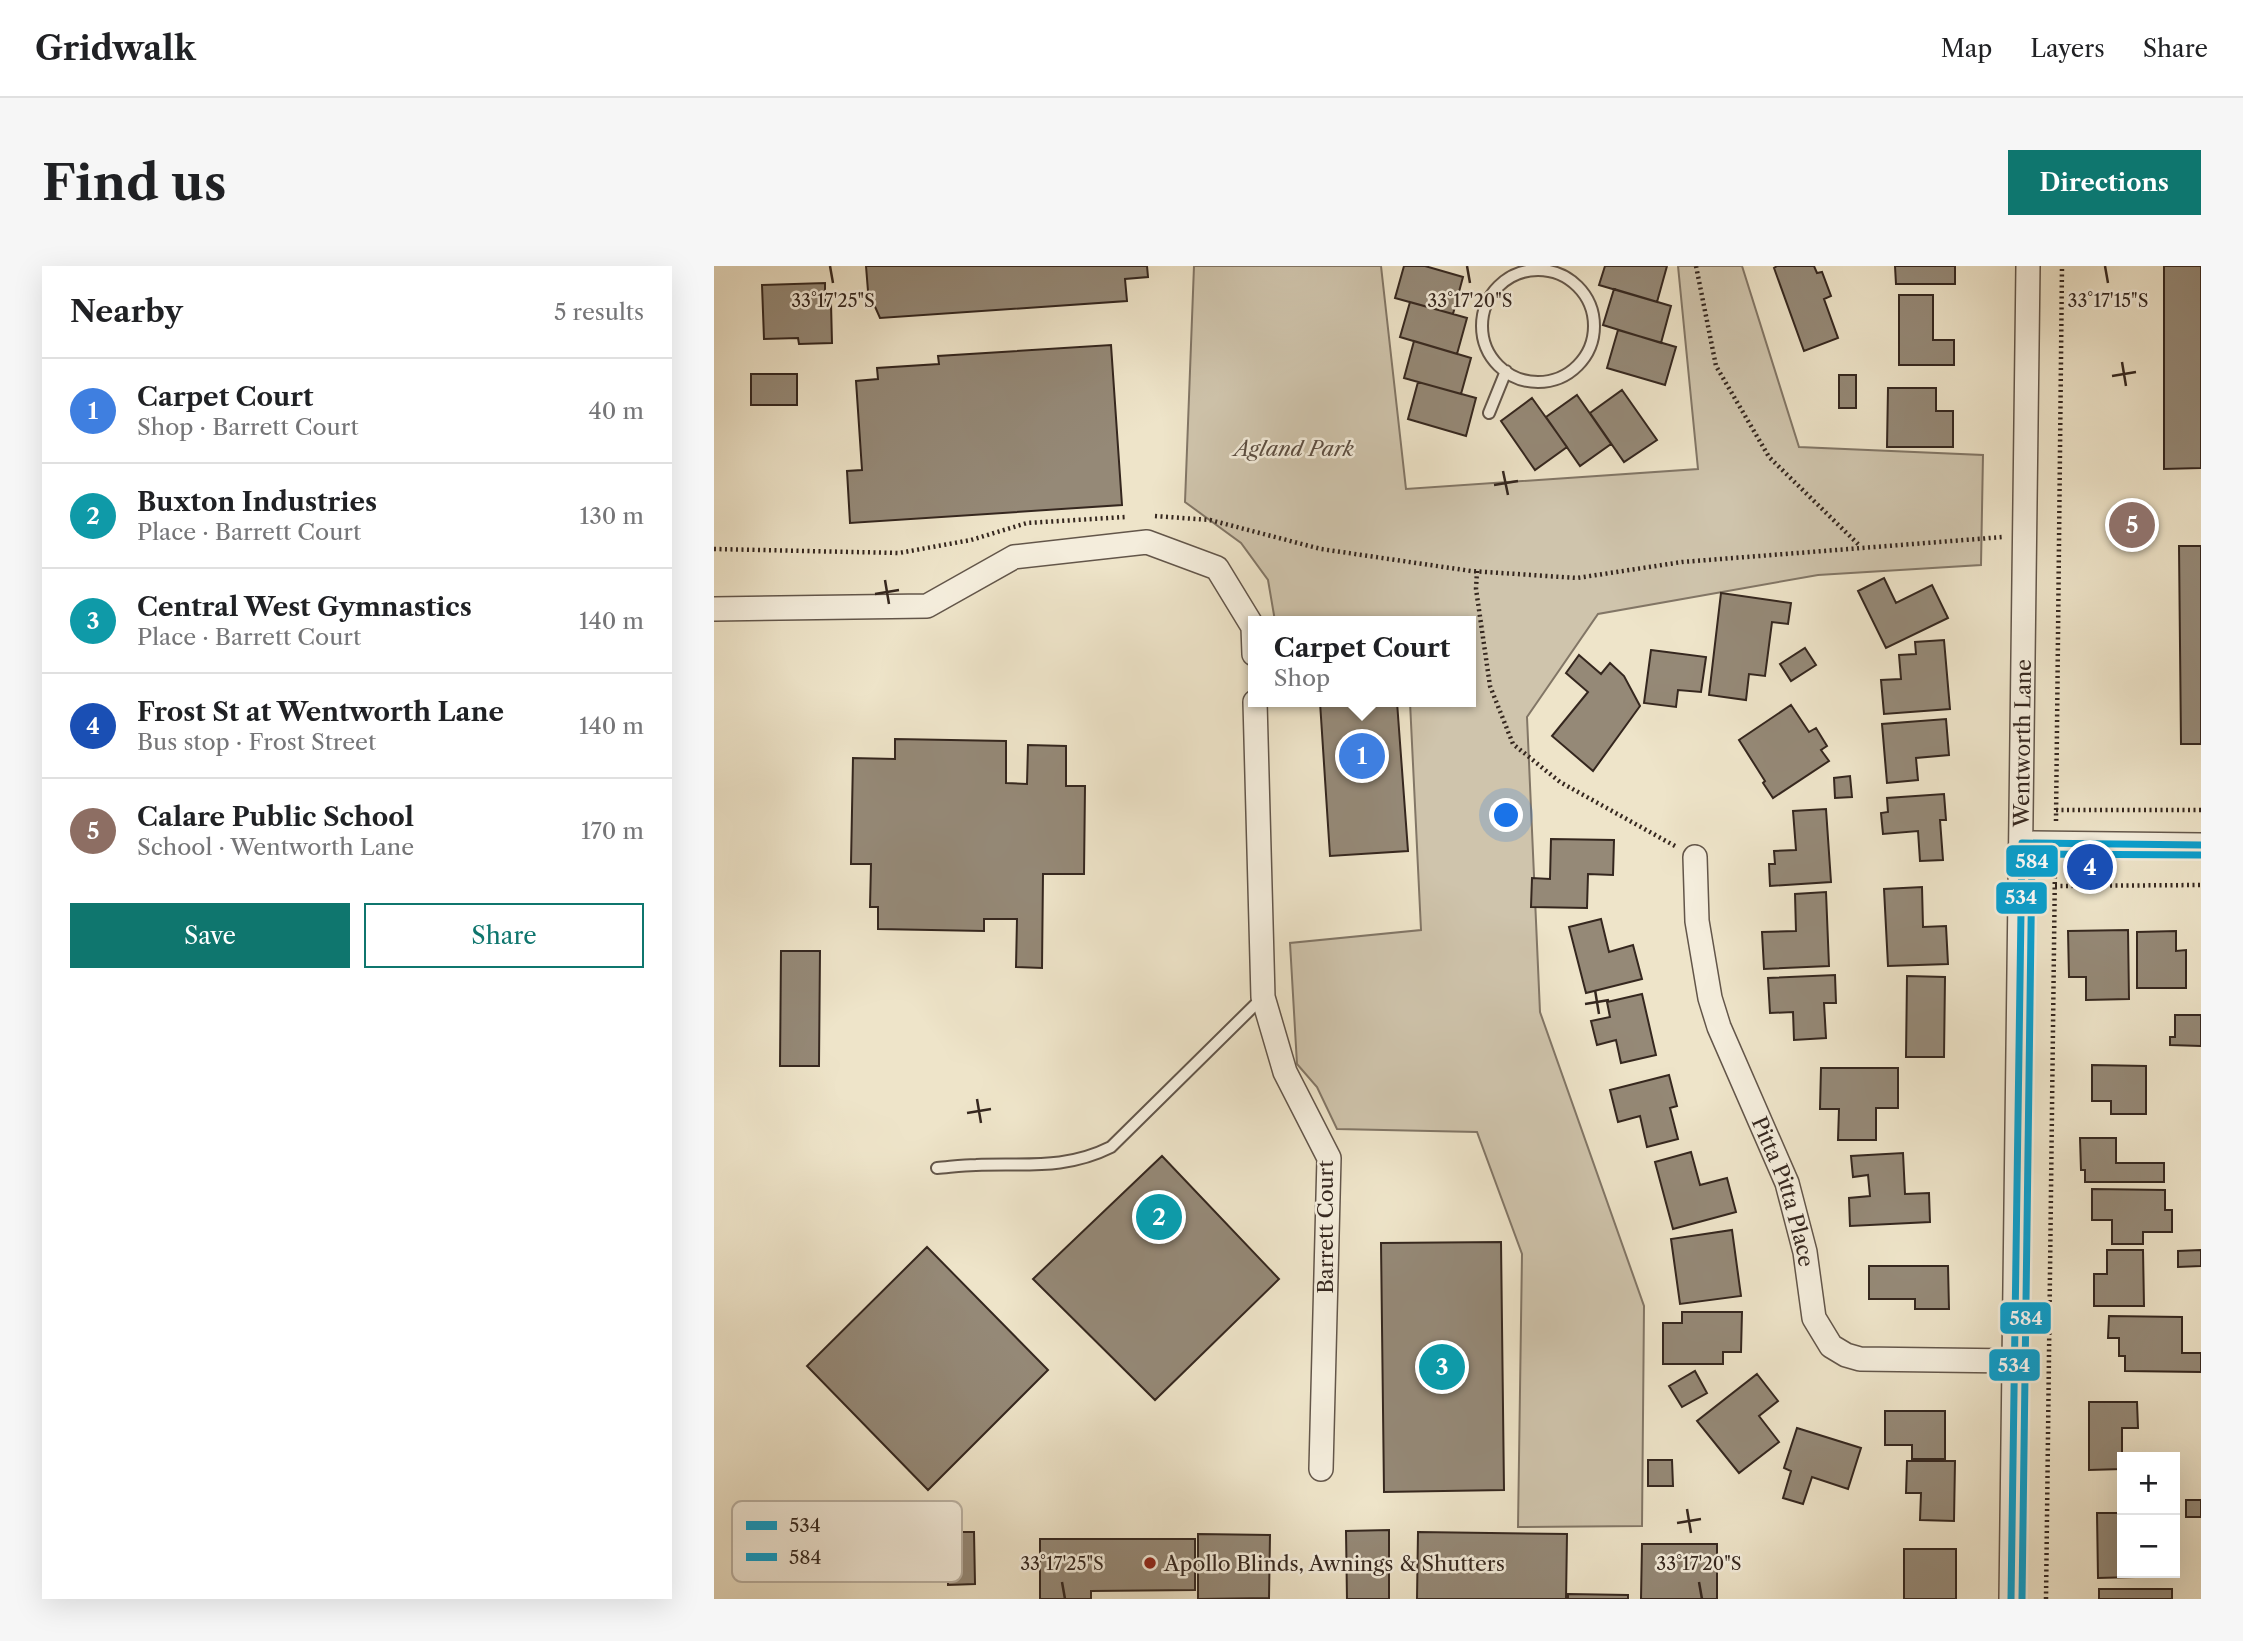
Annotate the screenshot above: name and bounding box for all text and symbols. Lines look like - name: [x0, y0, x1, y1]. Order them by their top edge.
- text: Gridwalk: [35, 28, 196, 69]
- text: Map: [1941, 34, 1992, 63]
- text: Layers: [2030, 34, 2105, 63]
- text: Share: [2143, 34, 2208, 63]
- button: Directions: [2008, 150, 2201, 215]
- text: Find us: [42, 152, 226, 213]
- text: 33°17'25"S: [791, 290, 875, 312]
- text: 33°17'20"S: [1427, 290, 1513, 312]
- text: 33°17'15"S: [2068, 290, 2148, 312]
- text: Nearby: [70, 293, 183, 330]
- text: 5 results: [554, 298, 644, 326]
- text: Carpet Court: [137, 381, 313, 413]
- text: 1: [88, 397, 98, 425]
- text: 40 m: [589, 397, 644, 425]
- text: Shop · Barrett Court: [137, 413, 359, 441]
- park label: Agland Park: [1231, 436, 1354, 461]
- text: Buxton Industries: [137, 486, 377, 518]
- pin: 5: [2109, 499, 2155, 551]
- text: 2: [86, 502, 100, 530]
- text: 130 m: [580, 502, 644, 530]
- text: Place · Barrett Court: [137, 518, 361, 546]
- text: Central West Gymnastics: [137, 591, 472, 623]
- text: 3: [87, 607, 100, 635]
- text: 140 m: [579, 607, 644, 635]
- popup: [1248, 616, 1476, 707]
- text: Place · Barrett Court: [137, 623, 361, 651]
- text: Carpet Court: [1274, 632, 1450, 664]
- street label: Wentworth Lane: [2008, 659, 2035, 828]
- text: Shop: [1274, 664, 1330, 692]
- text: Frost St at Wentworth Lane: [137, 696, 504, 728]
- text: 4: [86, 712, 100, 740]
- text: 140 m: [579, 712, 644, 740]
- text: Bus stop · Frost Street: [137, 728, 376, 756]
- pin: 1: [1339, 730, 1385, 782]
- your location: [1489, 798, 1523, 832]
- text: Calare Public School: [137, 801, 414, 833]
- text: 5: [87, 817, 99, 845]
- text: 170 m: [581, 817, 644, 845]
- text: School · Wentworth Lane: [137, 833, 414, 861]
- pin: 4: [2067, 841, 2113, 893]
- line badge: 584: [2005, 844, 2059, 878]
- text: 584: [2015, 850, 2049, 873]
- line badge: 534: [1995, 881, 2048, 915]
- text: 534: [2005, 886, 2037, 909]
- button: Save: [70, 903, 350, 968]
- button: Share: [364, 903, 644, 968]
- street label: Pitta Pitta Place: [1747, 1113, 1819, 1268]
- street label: Barrett Court: [1313, 1160, 1338, 1294]
- pin: 2: [1136, 1191, 1182, 1243]
- line badge: 584: [1999, 1301, 2052, 1335]
- text: 584: [2009, 1307, 2043, 1330]
- pin: 3: [1419, 1341, 1465, 1393]
- line badge: 534: [1988, 1348, 2041, 1382]
- text: 534: [1998, 1354, 2030, 1377]
- map controls: [2117, 1452, 2180, 1578]
- button: +: [2117, 1452, 2180, 1515]
- legend: [732, 1501, 962, 1582]
- text: 534: [789, 1514, 821, 1537]
- button: −: [2117, 1515, 2180, 1578]
- text: 584: [789, 1546, 822, 1569]
- place label: Apollo Blinds, Awnings & Shutters: [1163, 1551, 1505, 1576]
- text: 33°17'25"S: [1020, 1553, 1104, 1575]
- text: 33°17'20"S: [1656, 1553, 1742, 1575]
- marker: Apollo Blinds, Awnings & Shutters: [1142, 1555, 1158, 1571]

